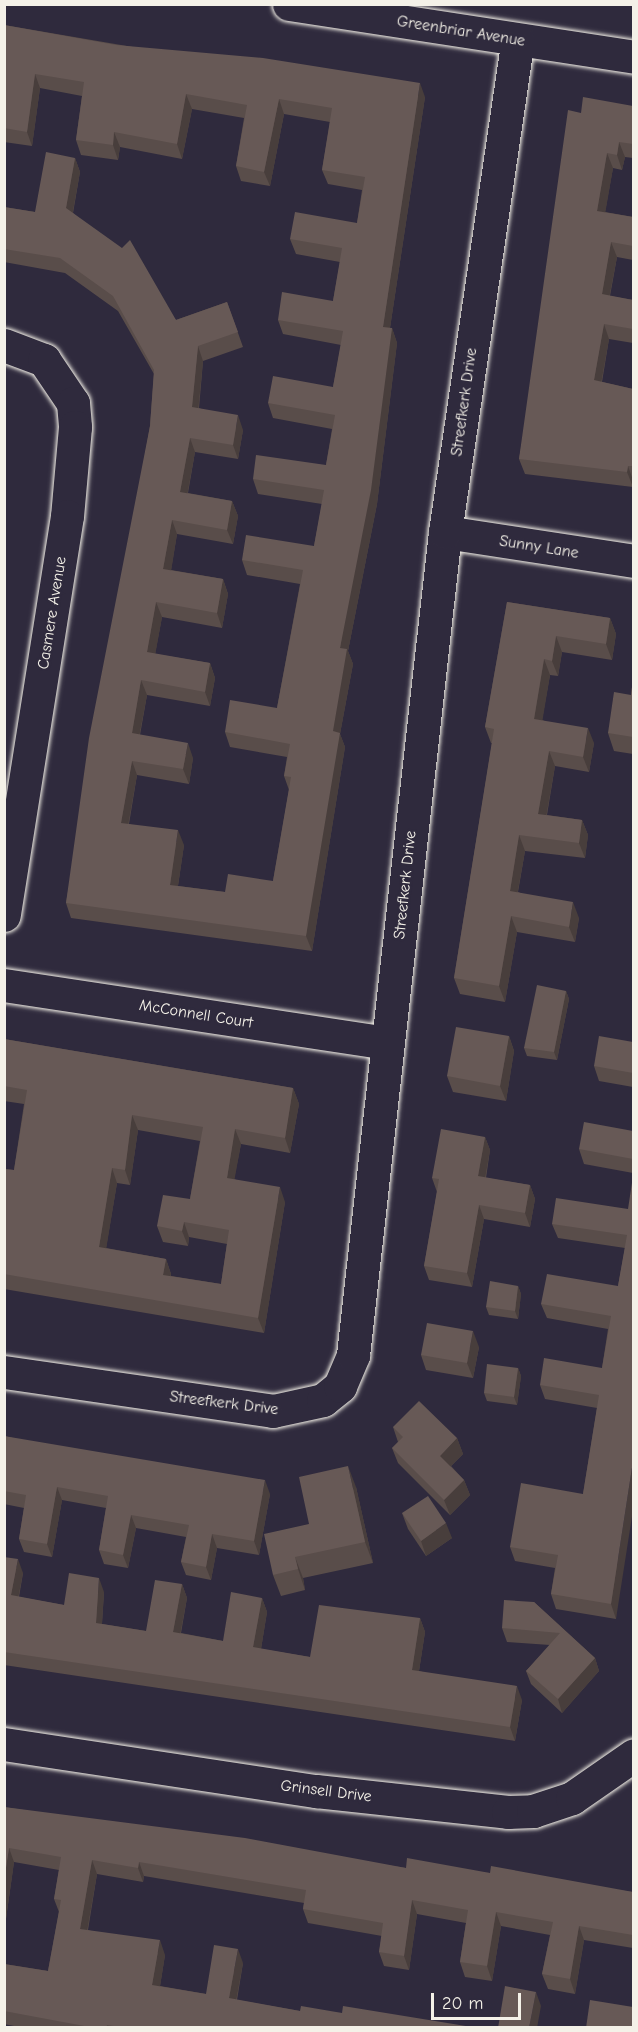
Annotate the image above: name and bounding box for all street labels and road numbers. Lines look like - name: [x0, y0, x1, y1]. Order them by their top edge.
- street label: Greenbriar Avenue: [395, 11, 527, 51]
- street label: Streefkerk Drive: [447, 347, 481, 457]
- street label: Sunny Lane: [498, 531, 580, 563]
- street label: Casmere Avenue: [34, 555, 70, 671]
- street label: Streefkerk Drive: [390, 830, 420, 940]
- street label: McConnell Court: [138, 996, 254, 1032]
- street label: Streefkerk Drive: [169, 1387, 279, 1419]
- street label: Grinsell Drive: [279, 1776, 373, 1806]

